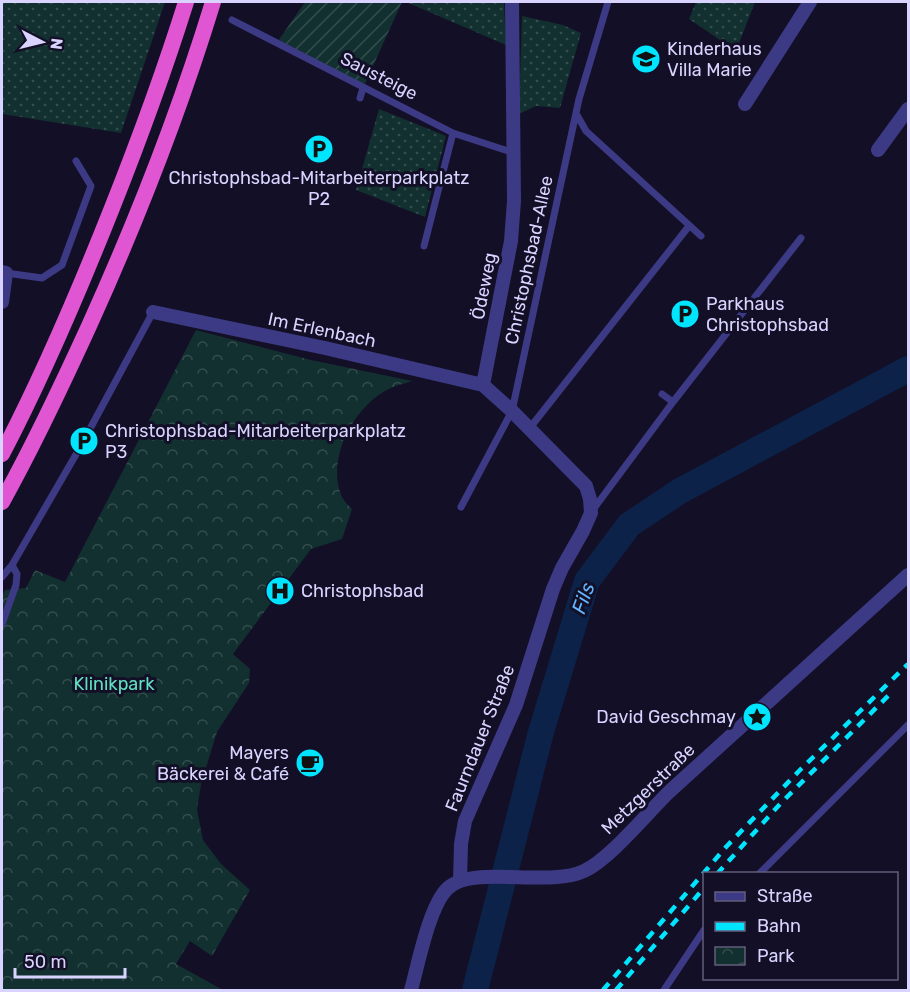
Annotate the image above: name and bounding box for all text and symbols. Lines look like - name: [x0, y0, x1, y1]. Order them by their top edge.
- north arrow: [12, 12, 72, 72]
- text: N: [46, 37, 67, 51]
- place label: Kinderhaus Villa Marie: [667, 38, 762, 81]
- school or university icon: Kinderhaus Villa Marie: [630, 43, 662, 75]
- street label: Sausteige: [337, 47, 421, 105]
- parking icon: Christophsbad-Mitarbeiterparkplatz P2: [303, 133, 335, 165]
- place label: Christophsbad-Mitarbeiterparkplatz P2: [169, 167, 470, 210]
- street label: Christophsbad-Allee: [500, 174, 558, 346]
- street label: Ödeweg: [467, 251, 501, 321]
- place label: Parkhaus Christophsbad: [706, 293, 829, 336]
- parking icon: Parkhaus Christophsbad: [669, 298, 701, 330]
- street label: Im Erlenbach: [266, 308, 378, 352]
- place label: Christophsbad-Mitarbeiterparkplatz P3: [105, 420, 406, 463]
- parking icon: Christophsbad-Mitarbeiterparkplatz P3: [68, 425, 100, 457]
- hospital icon: Christophsbad: [264, 575, 296, 607]
- water label: Fils: [566, 579, 600, 617]
- place label: Christophsbad: [301, 580, 424, 602]
- street label: Faurndauer Straße: [440, 661, 520, 815]
- park label: Klinikpark: [74, 673, 155, 695]
- place icon: David Geschmay: [741, 701, 773, 733]
- place label: David Geschmay: [596, 706, 736, 728]
- street label: Metzgerstraße: [597, 739, 699, 839]
- place label: Mayers Bäckerei & Café: [157, 742, 289, 785]
- cafe icon: Mayers Bäckerei & Café: [294, 747, 326, 779]
- legend: [703, 872, 898, 980]
- text: Straße: [757, 885, 813, 907]
- text: Bahn: [757, 915, 801, 937]
- scale bar: [15, 941, 124, 979]
- text: Park: [757, 945, 795, 967]
- text: 50 m: [24, 951, 67, 973]

